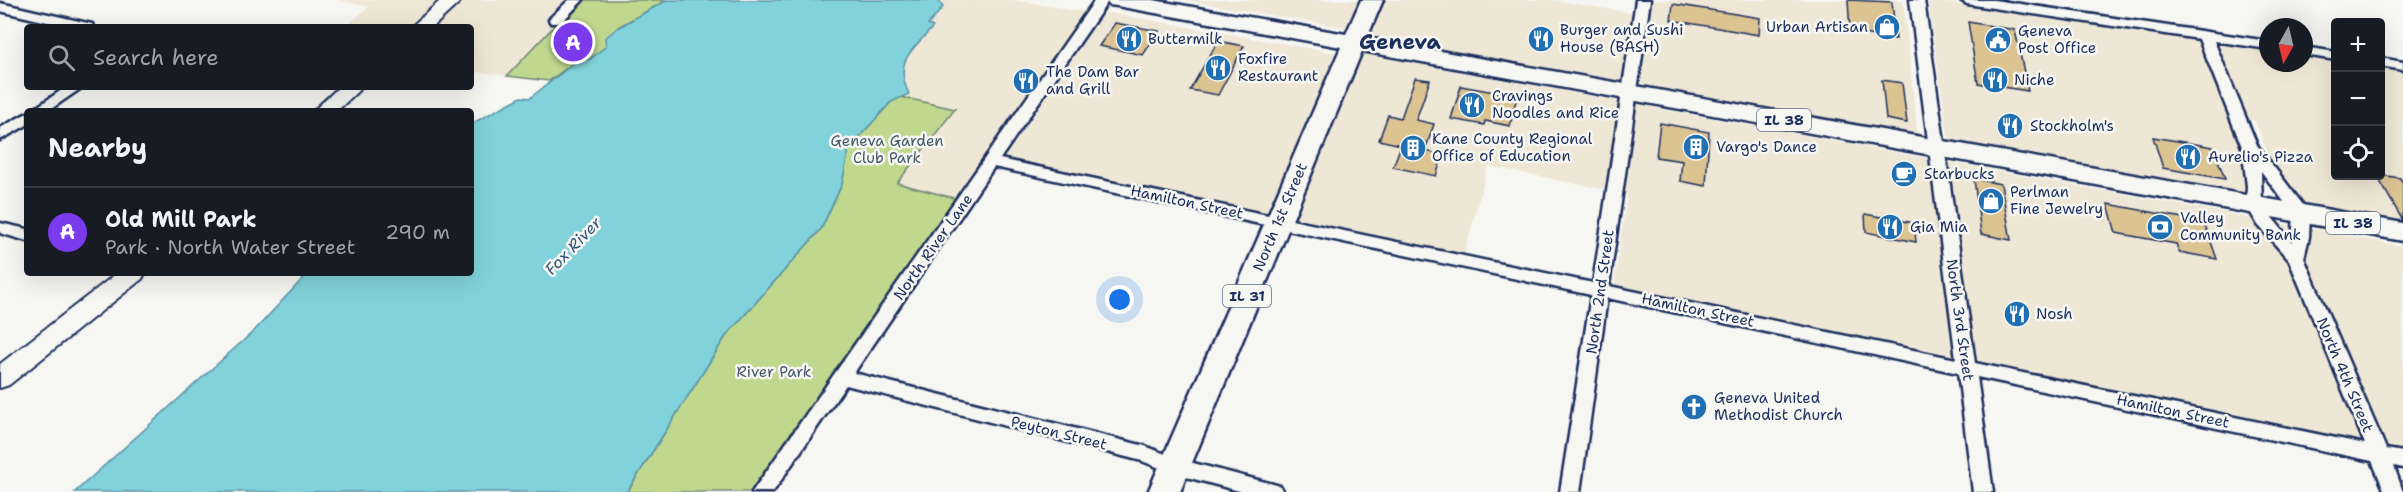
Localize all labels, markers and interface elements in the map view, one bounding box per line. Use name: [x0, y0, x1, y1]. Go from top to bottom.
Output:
shop icon: Urban Artisan: [1872, 12, 1902, 42]
place label: Urban Artisan: [1766, 17, 1868, 37]
north arrow: [2259, 18, 2313, 72]
map controls: [2331, 18, 2385, 180]
button: +: [2331, 18, 2385, 72]
pin: A: [554, 20, 592, 64]
place label: Burger and Sushi House (BASH): [1560, 20, 1683, 57]
place label: Geneva Post Office: [2018, 21, 2096, 58]
search box: [24, 24, 474, 90]
restaurant icon: Buttermilk: [1114, 24, 1144, 54]
restaurant icon: Burger and Sushi House (BASH): [1526, 24, 1556, 54]
public building icon: Geneva Post Office: [1983, 25, 2013, 55]
district label: Geneva: [1359, 28, 1442, 56]
place label: Buttermilk: [1148, 29, 1223, 49]
icon: search: [45, 41, 78, 74]
text: Search here: [93, 43, 219, 72]
place label: Foxfire Restaurant: [1238, 49, 1318, 86]
restaurant icon: Foxfire Restaurant: [1203, 53, 1233, 83]
place label: The Dam Bar and Grill: [1046, 62, 1139, 99]
restaurant icon: Niche: [1980, 65, 2010, 95]
restaurant icon: The Dam Bar and Grill: [1011, 66, 1041, 96]
place label: Niche: [2014, 70, 2054, 90]
button: −: [2331, 72, 2385, 126]
place label: Cravings Noodles and Rice: [1492, 86, 1619, 123]
restaurant icon: Cravings Noodles and Rice: [1457, 90, 1487, 120]
road number: IL 38: [1757, 109, 1811, 131]
restaurant icon: Stockholm's: [1995, 111, 2025, 141]
place label: Stockholm's: [2030, 116, 2114, 136]
button: locate: [2331, 126, 2385, 180]
place label: Kane County Regional Office of Education: [1432, 129, 1593, 166]
text: Nearby: [48, 130, 147, 165]
park label: Geneva Garden Club Park: [830, 131, 944, 168]
building icon: Vargo's Dance: [1681, 132, 1711, 162]
building icon: Kane County Regional Office of Education: [1398, 133, 1428, 163]
place label: Vargo's Dance: [1716, 137, 1817, 157]
restaurant icon: Aurelio's Pizza: [2173, 142, 2203, 172]
place label: Aurelio's Pizza: [2208, 147, 2314, 167]
cafe icon: Starbucks: [1889, 159, 1919, 189]
street label: North 1st Street: [1248, 160, 1312, 274]
place label: Starbucks: [1924, 164, 1995, 184]
street label: Hamilton Street: [1129, 180, 1245, 224]
place label: Perlman Fine Jewelry: [2010, 182, 2103, 219]
shop icon: Perlman Fine Jewelry: [1976, 186, 2006, 216]
street label: North River Lane: [889, 190, 977, 304]
text: Old Mill Park: [105, 205, 257, 234]
place label: Valley Community Bank: [2180, 208, 2301, 245]
water label: Fox River: [540, 212, 606, 280]
restaurant icon: Gia Mia: [1875, 212, 1905, 242]
bank icon: Valley Community Bank: [2145, 212, 2175, 242]
road number: IL 38: [2326, 212, 2380, 234]
place label: Gia Mia: [1910, 217, 1968, 237]
text: A: [60, 219, 75, 245]
text: 290 m: [385, 219, 450, 245]
street label: North 2nd Street: [1581, 228, 1619, 356]
text: Park · North Water Street: [105, 234, 355, 260]
street label: North 3rd Street: [1942, 258, 1978, 382]
your location: [1105, 285, 1134, 314]
road number: IL 31: [1223, 285, 1271, 307]
street label: Hamilton Street: [1640, 288, 1756, 332]
restaurant icon: Nosh: [2002, 299, 2032, 329]
place label: Nosh: [2036, 304, 2073, 324]
street label: North 4th Street: [2312, 315, 2378, 435]
park label: River Park: [737, 362, 811, 382]
place label: Geneva United Methodist Church: [1714, 388, 1843, 425]
street label: Hamilton Street: [2115, 389, 2231, 433]
church icon: Geneva United Methodist Church: [1679, 392, 1709, 422]
street label: Peyton Street: [1009, 411, 1109, 455]

